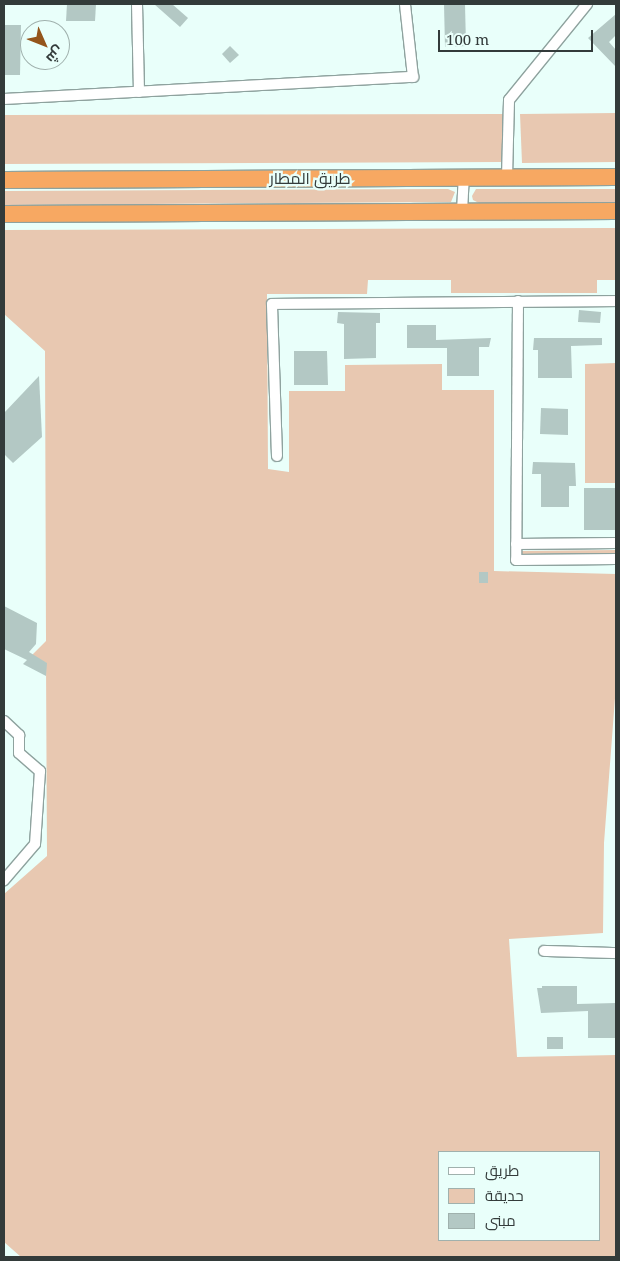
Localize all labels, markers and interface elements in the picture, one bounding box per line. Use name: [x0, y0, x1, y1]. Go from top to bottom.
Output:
north arrow: [20, 20, 70, 70]
scale bar: [440, 20, 595, 52]
text: 100 m: [446, 29, 489, 49]
text: ش: [42, 42, 69, 68]
street label: طريق المطار: [269, 168, 351, 188]
legend: [438, 1151, 600, 1241]
text: طريق: [485, 1160, 519, 1180]
text: حديقة: [485, 1185, 524, 1205]
text: مبنى: [485, 1210, 516, 1230]

